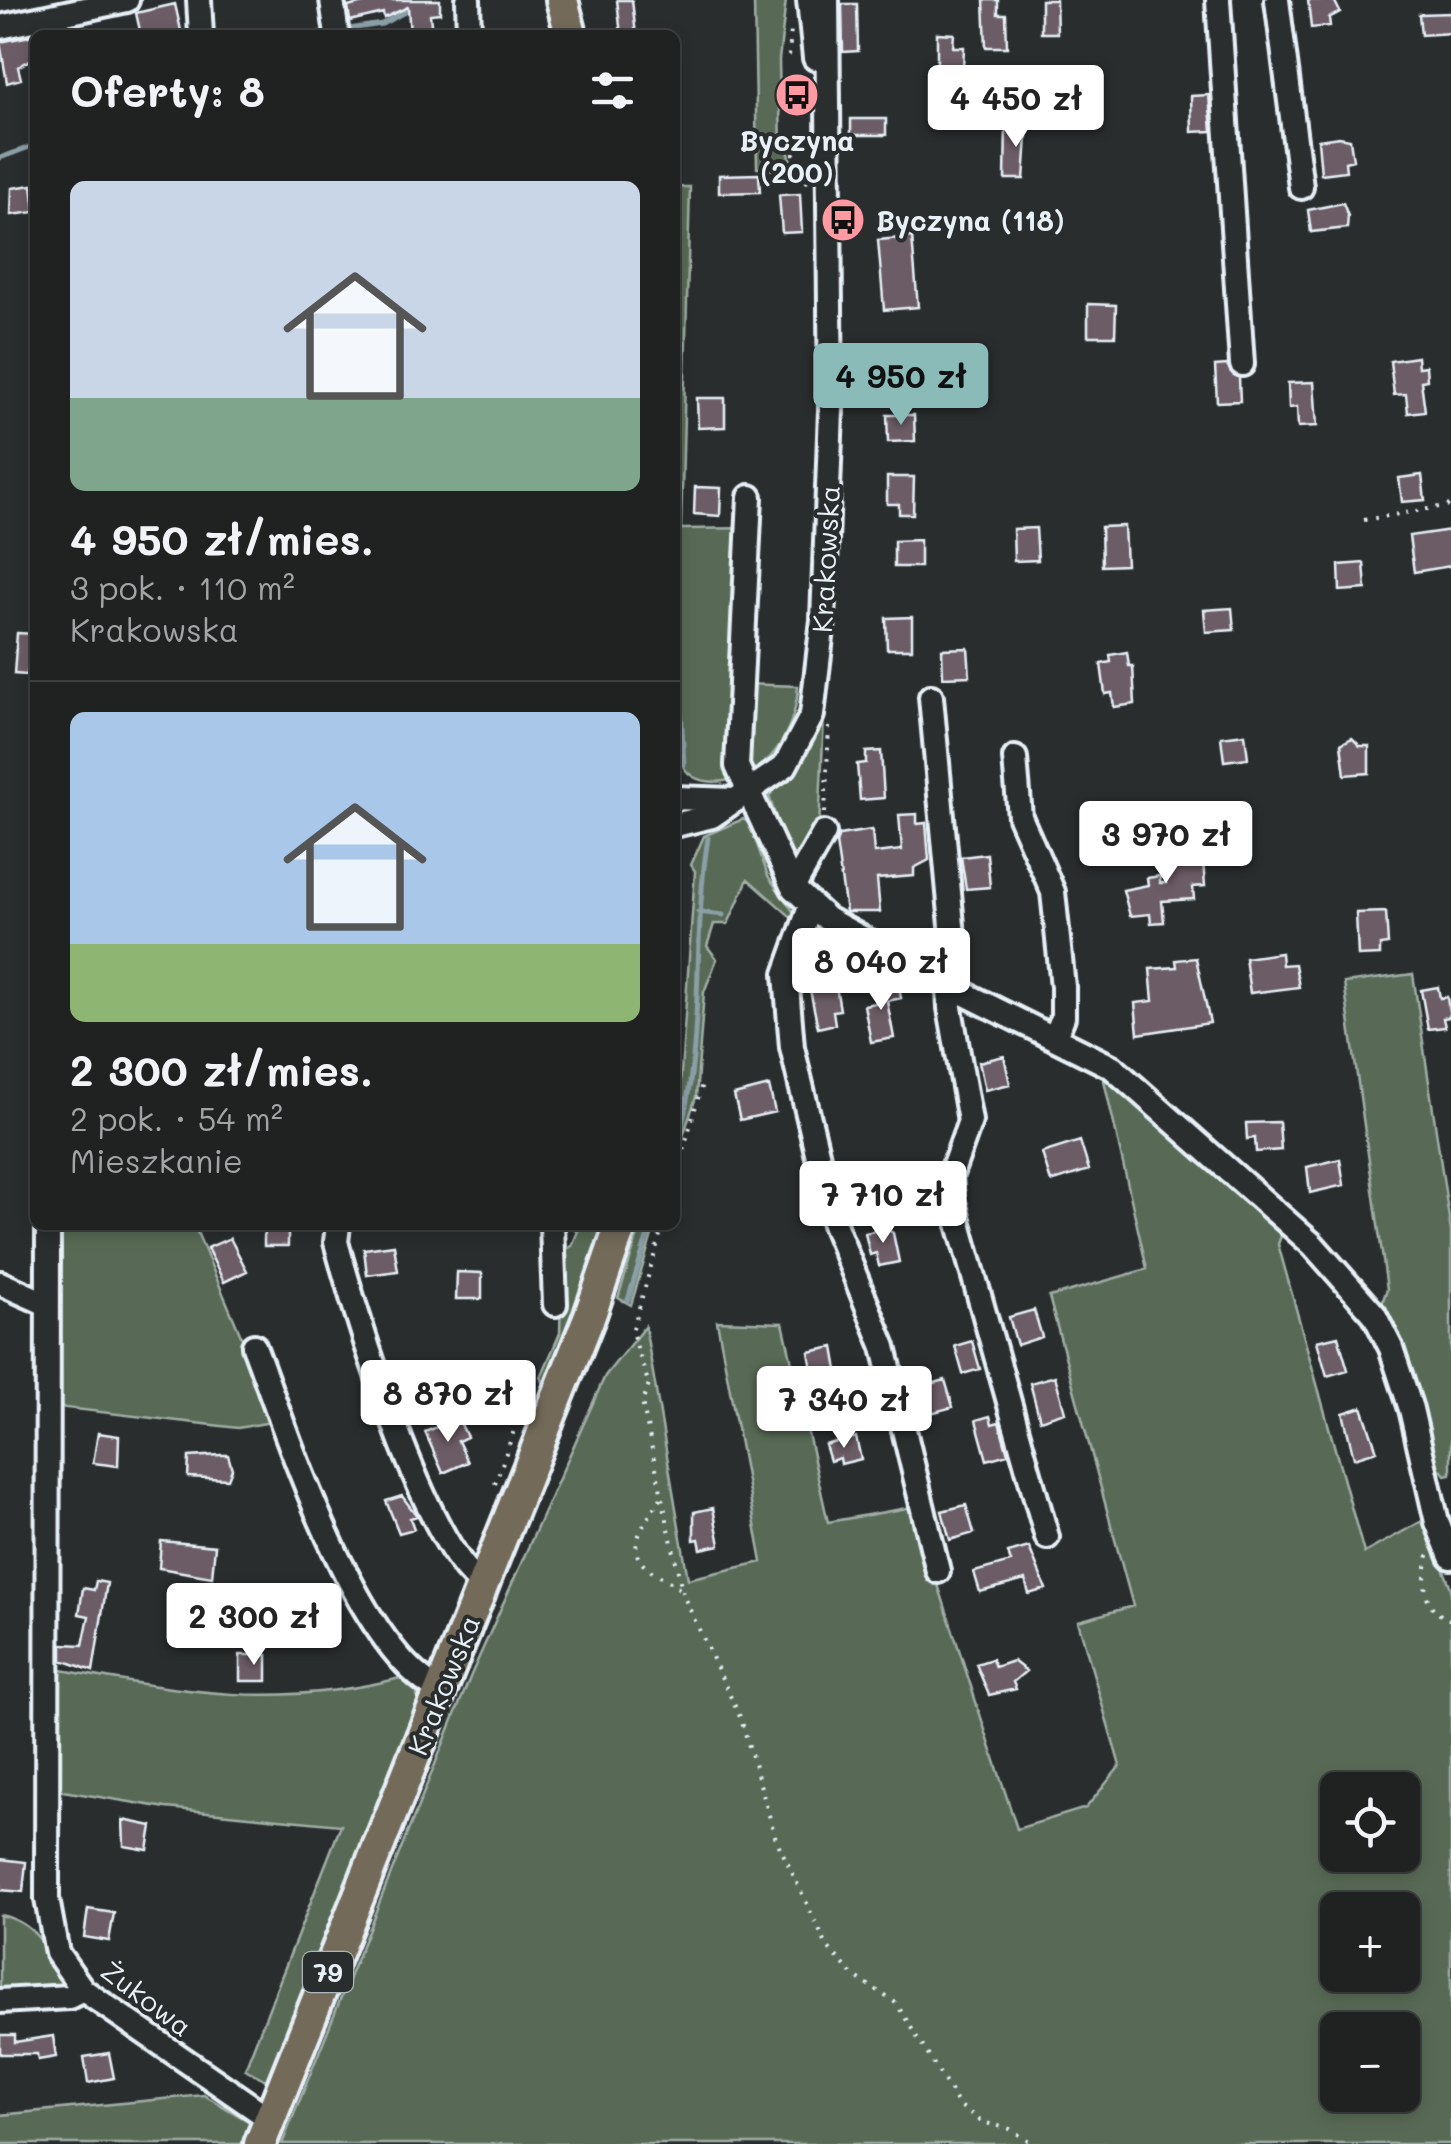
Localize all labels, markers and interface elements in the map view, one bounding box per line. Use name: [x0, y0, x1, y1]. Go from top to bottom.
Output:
text: Oferty: 8: [70, 63, 265, 118]
icon: filters: [585, 63, 640, 118]
pin: 4 450 zł: [913, 65, 1119, 150]
bus stop icon: Byczyna (200): [774, 72, 820, 118]
text: 4 450 zł: [950, 76, 1082, 118]
place label: Byczyna (200): [739, 122, 855, 190]
bus stop icon: Byczyna (118): [820, 197, 866, 243]
place label: Byczyna (118): [876, 202, 1064, 239]
icon: home: [265, 246, 445, 426]
pin: 4 950 zł: [798, 343, 1004, 428]
text: 4 950 zł: [835, 354, 967, 396]
street label: Krakowska: [803, 484, 847, 634]
text: 4 950 zł/mies.: [70, 511, 374, 566]
text: 3 pok. · 110 m²: [70, 566, 295, 608]
text: Krakowska: [70, 608, 239, 650]
icon: home: [265, 777, 445, 957]
pin: 3 970 zł: [1063, 801, 1269, 886]
text: 3 970 zł: [1101, 812, 1231, 854]
pin: 8 040 zł: [778, 928, 984, 1013]
text: 8 040 zł: [814, 939, 948, 981]
text: 2 300 zł/mies.: [70, 1042, 373, 1097]
text: 2 pok. · 54 m²: [70, 1097, 283, 1139]
text: Mieszkanie: [70, 1139, 243, 1181]
pin: 7 710 zł: [780, 1161, 986, 1246]
text: 7 710 zł: [821, 1172, 945, 1214]
pin: 8 870 zł: [345, 1360, 551, 1445]
pin: 7 340 zł: [741, 1366, 947, 1451]
text: 8 870 zł: [383, 1371, 513, 1413]
text: 7 340 zł: [779, 1377, 909, 1419]
pin: 2 300 zł: [151, 1583, 357, 1668]
text: 2 300 zł: [189, 1594, 319, 1636]
street label: Krakowska: [399, 1610, 487, 1760]
map controls: [1320, 1772, 1420, 2112]
button: locate: [1320, 1772, 1420, 1872]
button: +: [1320, 1892, 1420, 1992]
street label: Żukowa: [94, 1952, 200, 2044]
road number: 79: [303, 1952, 353, 1992]
button: −: [1320, 2012, 1420, 2112]

